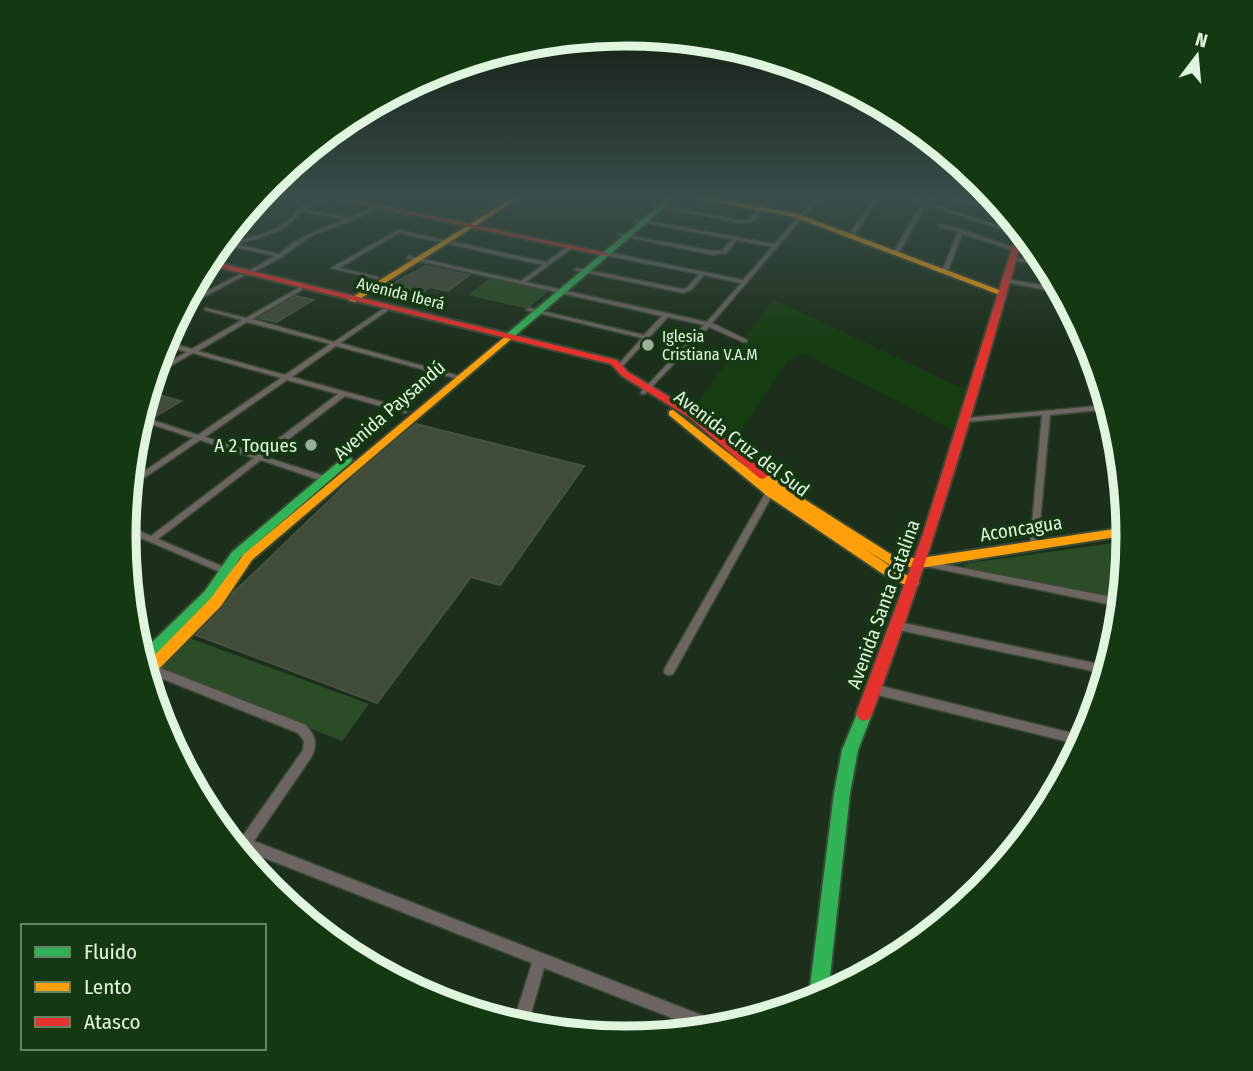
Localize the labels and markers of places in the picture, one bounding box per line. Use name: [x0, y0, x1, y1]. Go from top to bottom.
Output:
place label: Iglesia Cristiana V.A.M: [662, 327, 758, 364]
marker: Iglesia Cristiana V.A.M: [640, 337, 656, 353]
place label: A 2 Toques: [214, 434, 297, 457]
marker: A 2 Toques: [303, 437, 319, 453]

